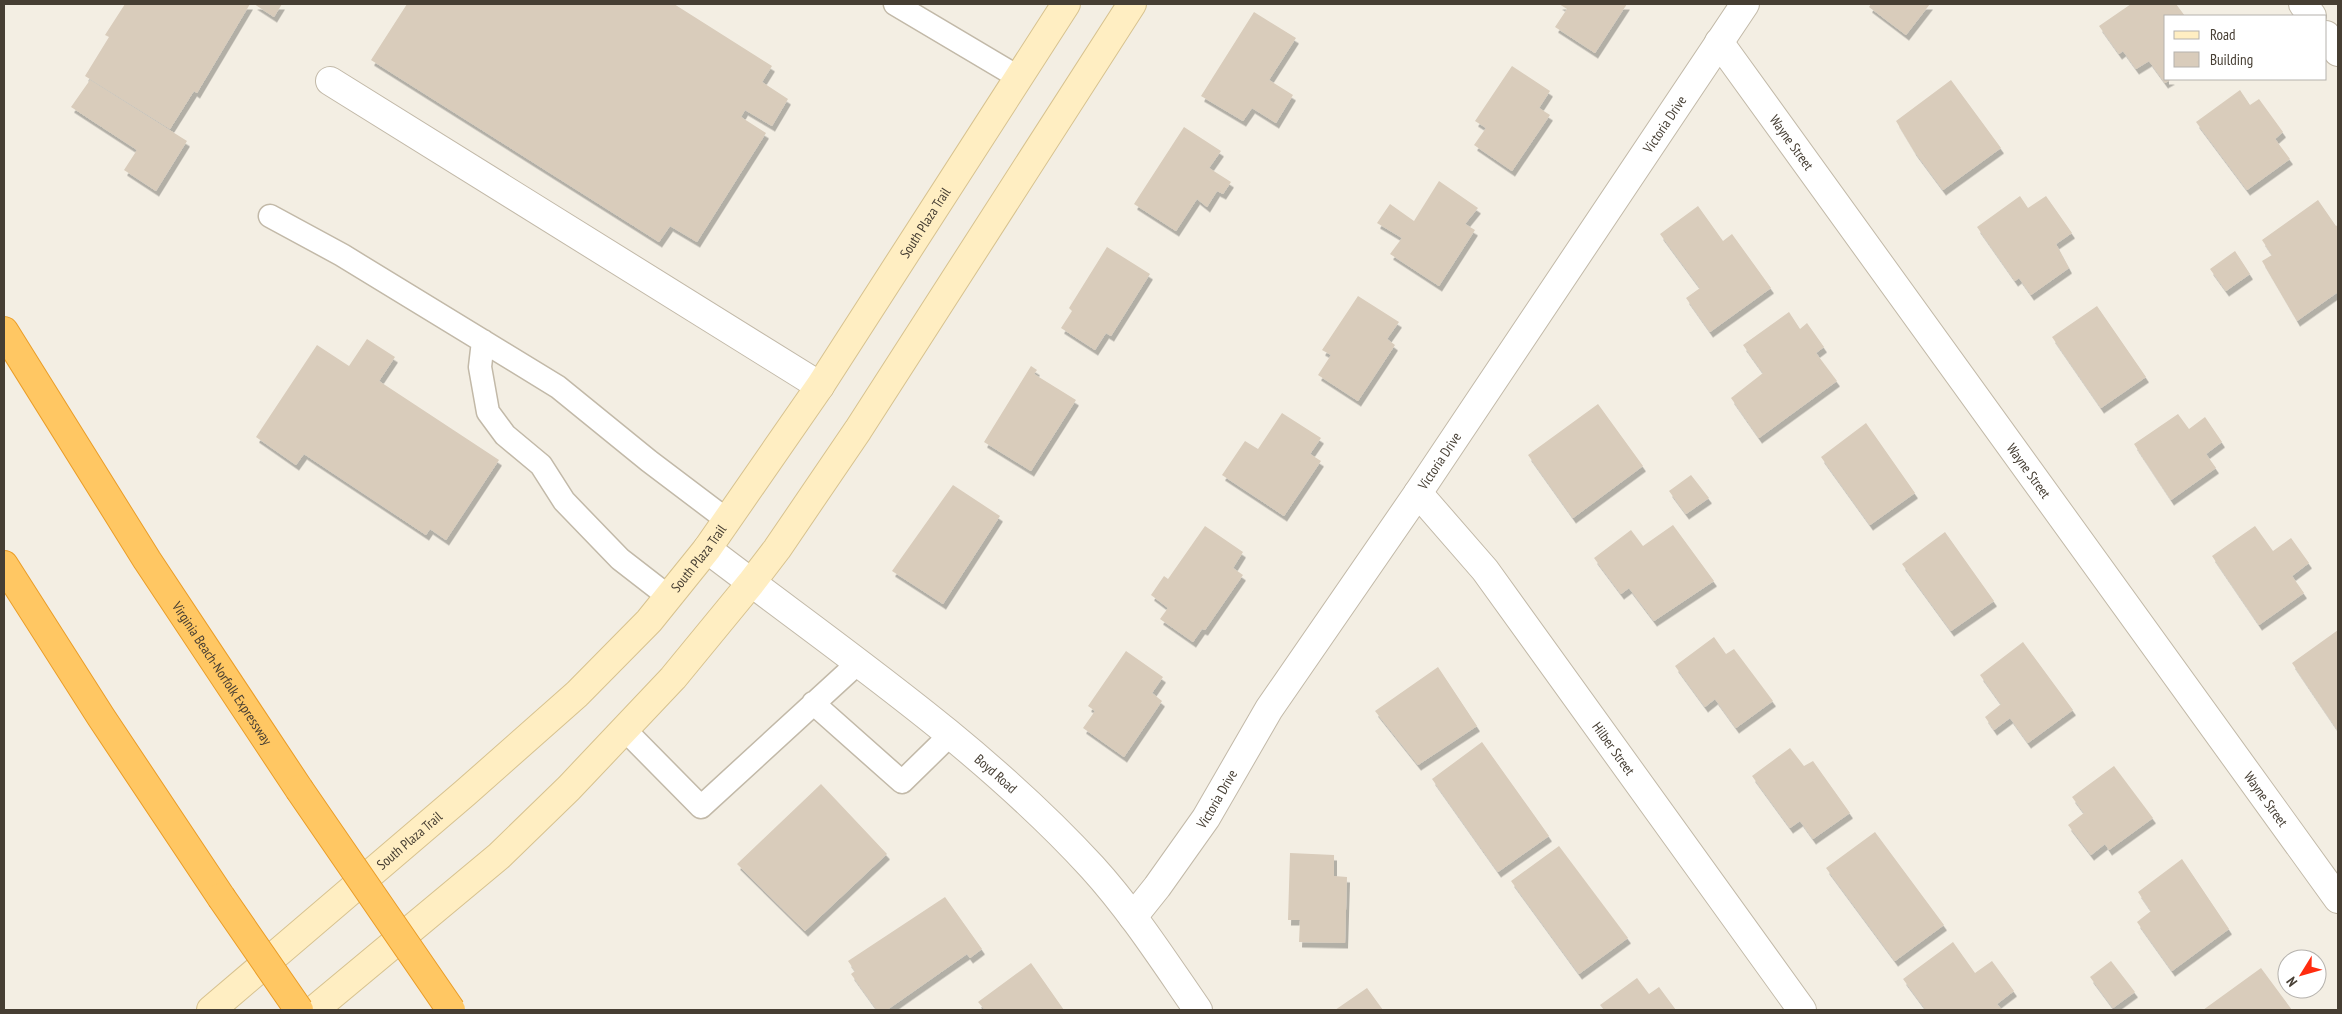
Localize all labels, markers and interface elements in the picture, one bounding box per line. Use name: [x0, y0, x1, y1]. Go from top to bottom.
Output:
legend: [2164, 15, 2327, 80]
text: Road: [2210, 25, 2236, 44]
text: Building: [2210, 50, 2253, 69]
street label: Victoria Drive: [1638, 92, 1690, 157]
street label: Wayne Street: [1766, 111, 1818, 174]
street label: South Plaza Trail: [896, 183, 955, 261]
street label: Victoria Drive: [1413, 429, 1465, 494]
street label: Wayne Street: [2003, 440, 2055, 502]
street label: South Plaza Trail: [667, 521, 731, 596]
street label: Virginia Beach-Norfolk Expressway: [168, 598, 277, 749]
street label: Hilber Street: [1588, 718, 1639, 779]
street label: Boyd Road: [971, 750, 1021, 797]
street label: Victoria Drive: [1192, 766, 1241, 833]
street label: Wayne Street: [2240, 768, 2292, 830]
street label: South Plaza Trail: [373, 807, 446, 873]
north arrow: [2277, 949, 2327, 999]
text: N: [2282, 973, 2301, 990]

